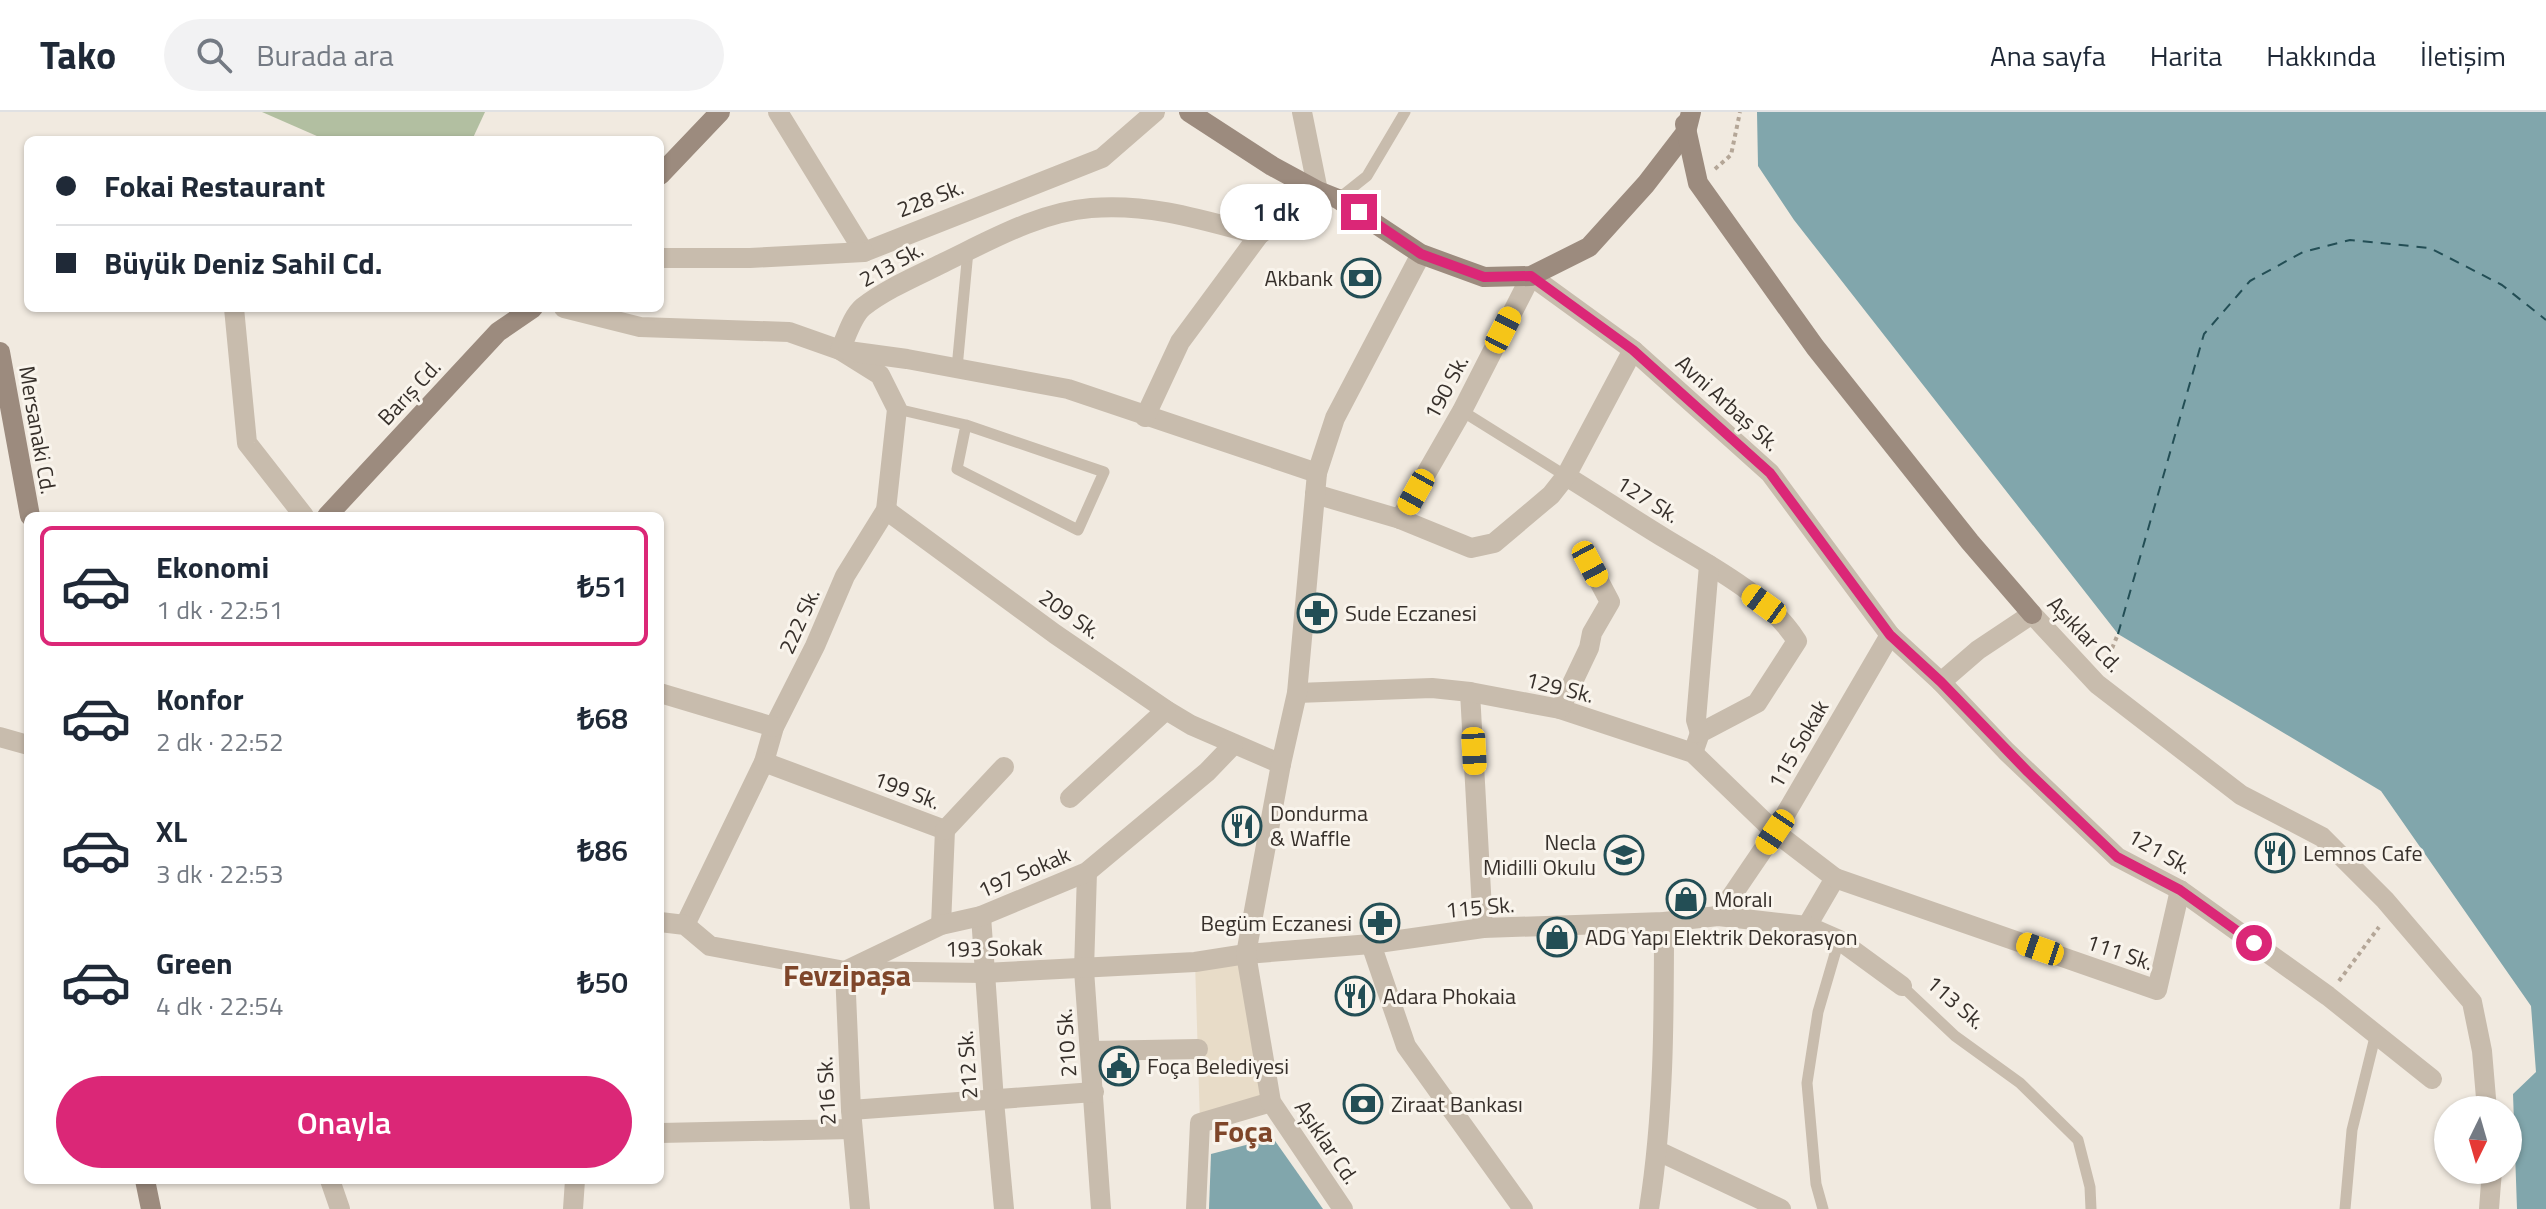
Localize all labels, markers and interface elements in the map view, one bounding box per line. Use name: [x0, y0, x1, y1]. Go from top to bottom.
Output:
search box: [164, 19, 724, 91]
text: Tako: [40, 26, 116, 84]
text: Burada ara: [256, 32, 394, 78]
icon: search: [192, 33, 236, 77]
text: Ana sayfa: [1990, 34, 2106, 77]
text: Harita: [2150, 34, 2222, 77]
text: Hakkında: [2266, 34, 2376, 77]
text: İletişim: [2420, 34, 2506, 77]
text: Fokai Restaurant: [104, 163, 325, 209]
street label: 228 Sk.: [892, 170, 968, 226]
callout: 1 dk: [1219, 184, 1331, 240]
text: 1 dk: [1252, 192, 1300, 231]
route end: [1341, 194, 1377, 230]
street label: 213 Sk.: [853, 232, 929, 296]
text: Büyük Deniz Sahil Cd.: [104, 240, 382, 286]
bank icon: Akbank: [1340, 257, 1382, 299]
place label: Akbank: [1264, 261, 1333, 295]
car: [1481, 303, 1525, 357]
street label: Avni Arbaş Sk.: [1668, 347, 1788, 459]
street label: 190 Sk.: [1415, 349, 1477, 425]
street label: Barış Cd.: [369, 351, 449, 433]
street label: Mersanaki Cd.: [10, 363, 66, 497]
car: [1394, 465, 1438, 519]
street label: 127 Sk.: [1610, 466, 1686, 532]
car: [1568, 537, 1612, 591]
text: Ekonomi: [156, 544, 269, 590]
icon: car: [60, 550, 132, 622]
text: ₺51: [577, 563, 628, 609]
street label: 209 Sk.: [1032, 580, 1108, 648]
car: [1738, 580, 1790, 628]
street label: 222 Sk.: [769, 583, 829, 659]
street label: Aşıklar Cd.: [2040, 588, 2130, 680]
text: 1 dk · 22:51: [156, 590, 283, 629]
pharmacy icon: Sude Eczanesi: [1296, 592, 1338, 634]
place label: Sude Eczanesi: [1345, 596, 1477, 630]
street label: 129 Sk.: [1522, 662, 1598, 712]
text: Konfor: [156, 676, 244, 722]
icon: car: [60, 682, 132, 754]
street label: 115 Sokak: [1759, 693, 1837, 795]
text: ₺68: [577, 695, 628, 741]
text: 2 dk · 22:52: [156, 722, 283, 761]
car: [1461, 726, 1487, 776]
street label: 199 Sk.: [869, 762, 945, 818]
place label: Dondurma & Waffle: [1270, 796, 1368, 855]
restaurant icon: Dondurma & Waffle: [1221, 805, 1263, 847]
car: [1752, 805, 1798, 859]
text: XL: [156, 808, 187, 854]
icon: car: [60, 814, 132, 886]
street label: 121 Sk.: [2122, 819, 2198, 883]
place label: Necla Midilli Okulu: [1483, 825, 1596, 884]
text: ₺86: [577, 827, 628, 873]
restaurant icon: Lemnos Cafe: [2254, 832, 2296, 874]
school or university icon: Necla Midilli Okulu: [1603, 834, 1645, 876]
place label: Lemnos Cafe: [2303, 836, 2423, 870]
street label: 197 Sokak: [973, 837, 1076, 907]
text: 3 dk · 22:53: [156, 854, 283, 893]
shop icon: Moralı: [1665, 878, 1707, 920]
place label: Moralı: [1714, 882, 1773, 916]
street label: 115 Sk.: [1444, 887, 1516, 927]
pharmacy icon: Begüm Eczanesi: [1359, 902, 1401, 944]
place label: Begüm Eczanesi: [1201, 906, 1352, 940]
shop icon: ADG Yapı Elektrik Dekorasyon: [1536, 916, 1578, 958]
place label: ADG Yapı Elektrik Dekorasyon: [1585, 920, 1858, 954]
street label: 111 Sk.: [2082, 925, 2158, 979]
route start: [2236, 925, 2272, 961]
street label: 193 Sokak: [945, 930, 1043, 966]
car: [2013, 930, 2067, 968]
text: Green: [156, 940, 233, 986]
icon: car: [60, 946, 132, 1018]
district label: Fevzipaşa: [783, 952, 911, 998]
text: ₺50: [577, 959, 628, 1005]
street label: 113 Sk.: [1919, 967, 1993, 1037]
restaurant icon: Adara Phokaia: [1334, 975, 1376, 1017]
place label: Adara Phokaia: [1383, 979, 1516, 1013]
text: 4 dk · 22:54: [156, 986, 283, 1025]
street label: 210 Sk.: [1047, 1007, 1085, 1079]
street label: 212 Sk.: [948, 1029, 986, 1101]
public building icon: Foça Belediyesi: [1098, 1045, 1140, 1087]
place label: Foça Belediyesi: [1147, 1049, 1289, 1083]
street label: 216 Sk.: [807, 1056, 845, 1126]
button: Onayla: [56, 1076, 632, 1168]
bank icon: Ziraat Bankası: [1342, 1083, 1384, 1125]
place label: Ziraat Bankası: [1391, 1087, 1523, 1121]
street label: Aşıklar Cd.: [1286, 1093, 1368, 1191]
north arrow: [2434, 1096, 2522, 1184]
map controls: [2434, 1096, 2522, 1184]
district label: Foça: [1213, 1108, 1273, 1154]

